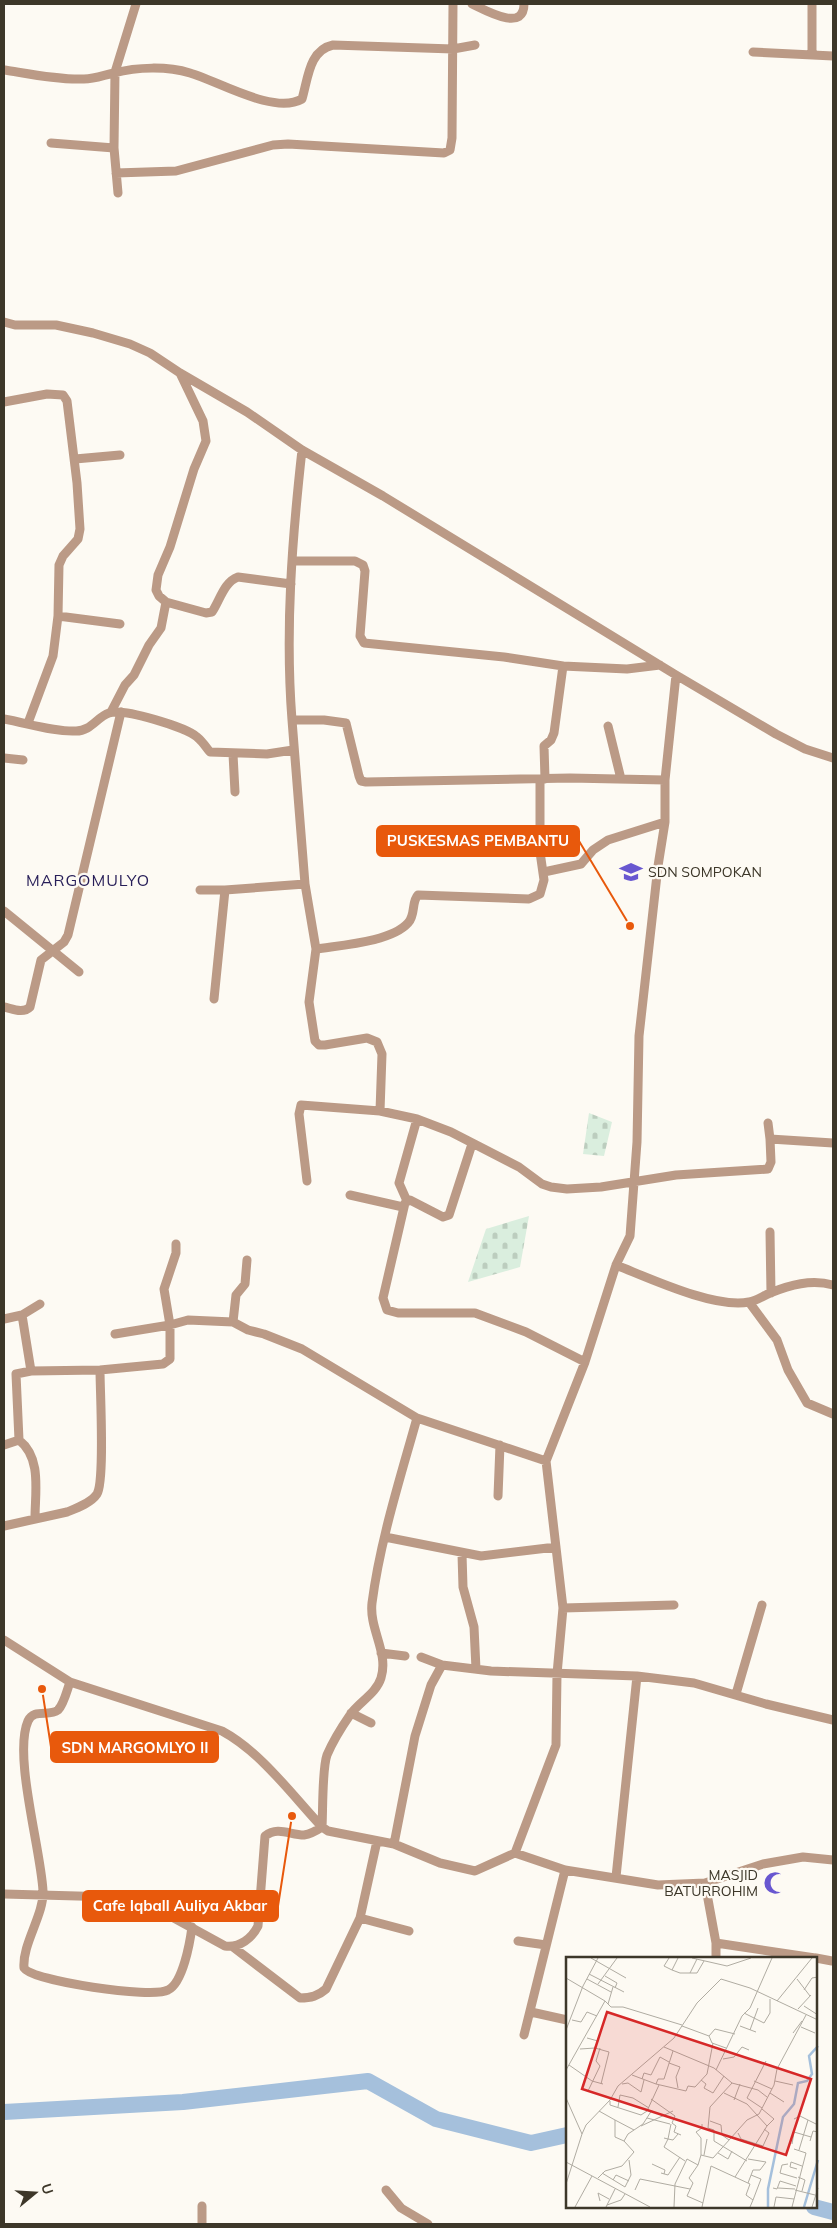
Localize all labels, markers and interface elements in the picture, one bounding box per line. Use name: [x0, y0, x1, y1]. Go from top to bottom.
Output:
callout: PUSKESMAS PEMBANTU: [377, 826, 579, 856]
text: PUSKESMAS PEMBANTU: [387, 831, 569, 850]
school or university icon: SDN SOMPOKAN: [618, 859, 644, 885]
place label: SDN SOMPOKAN: [648, 863, 762, 881]
district label: MARGOMULYO: [26, 870, 150, 890]
callout: SDN MARGOMLYO II: [51, 1732, 218, 1762]
text: SDN MARGOMLYO II: [61, 1738, 209, 1757]
place label: MASJID BATURROHIM: [664, 1866, 758, 1900]
mosque icon: MASJID BATURROHIM: [762, 1870, 788, 1896]
callout: Cafe Iqball Auliya Akbar: [83, 1891, 278, 1921]
text: Cafe Iqball Auliya Akbar: [93, 1896, 267, 1915]
inset map: [566, 1957, 817, 2208]
north arrow: [10, 2168, 60, 2218]
text: U: [37, 2181, 58, 2197]

